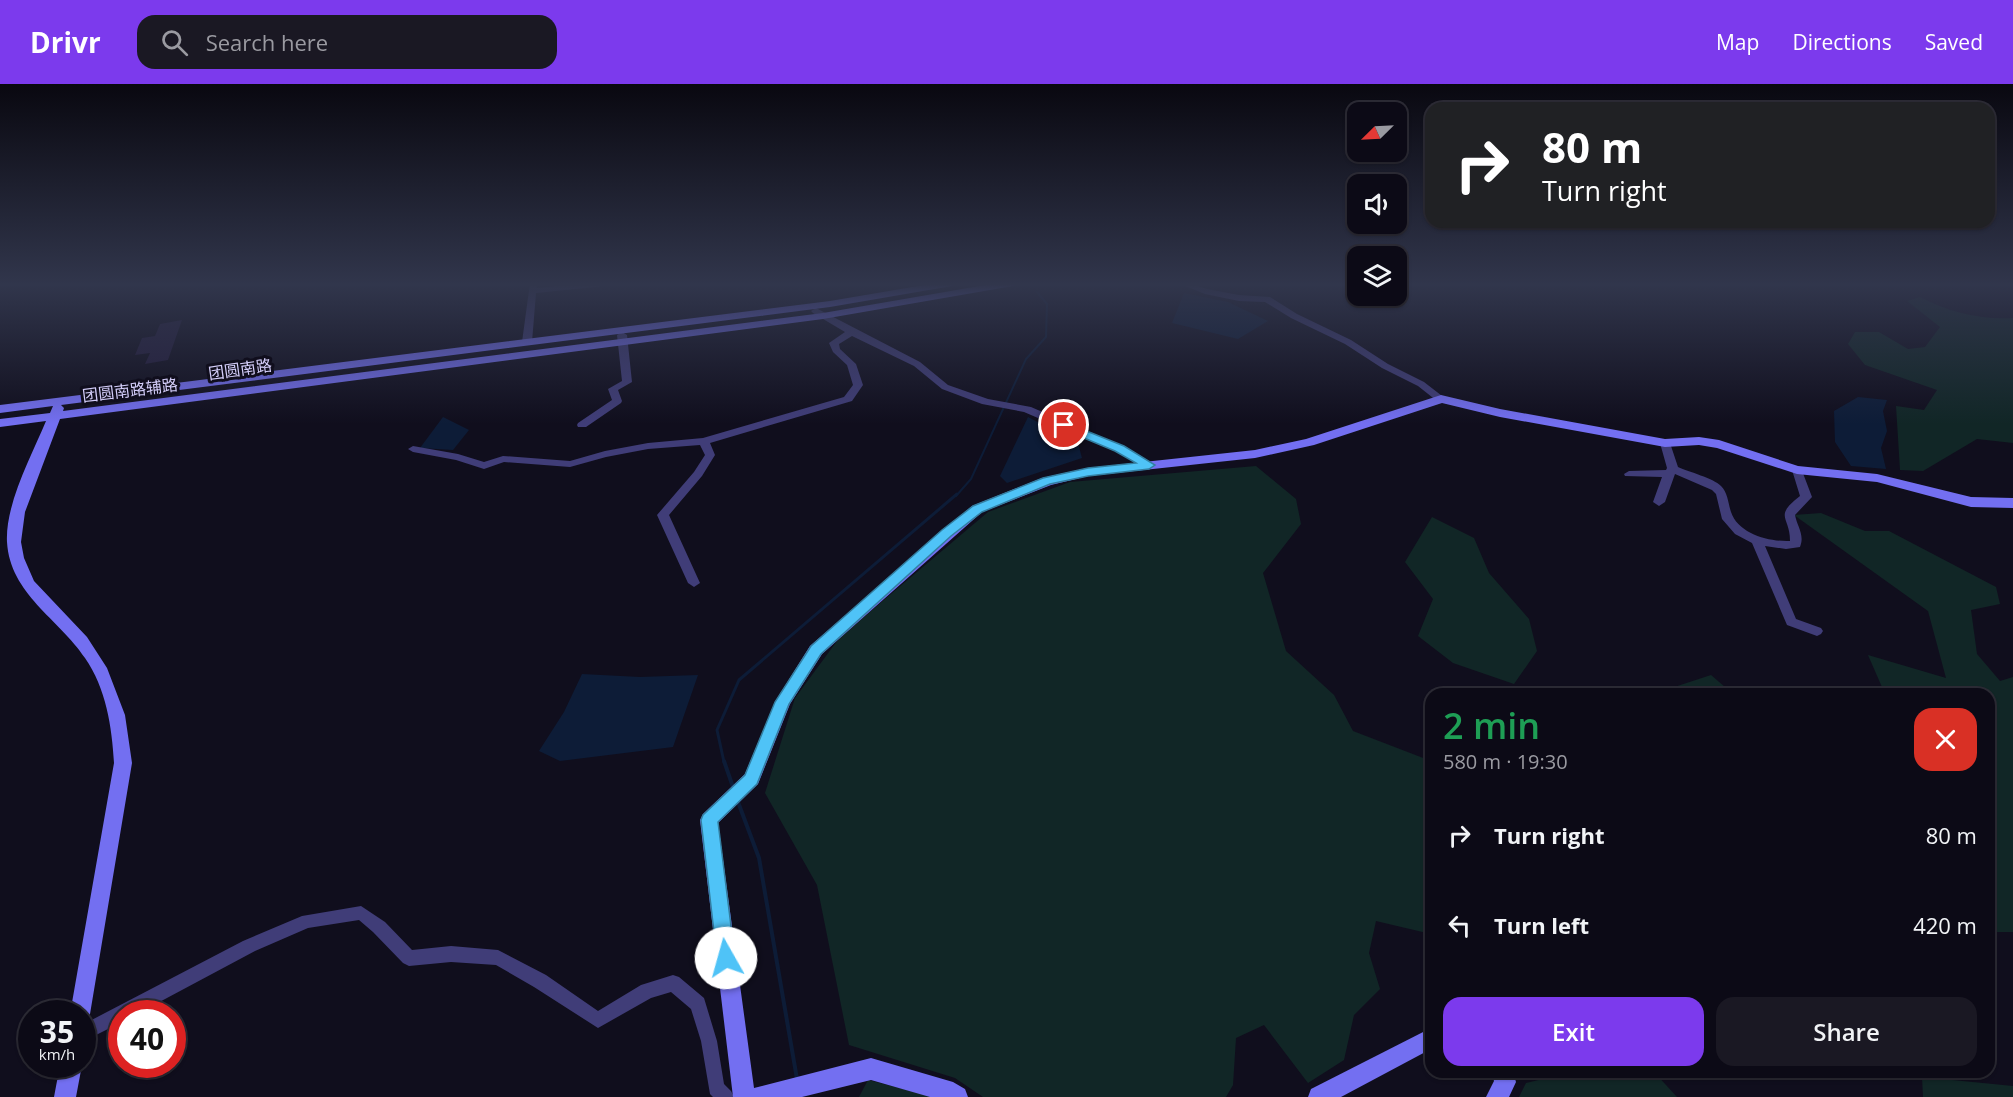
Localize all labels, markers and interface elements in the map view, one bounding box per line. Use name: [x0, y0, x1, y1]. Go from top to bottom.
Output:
search box: [137, 15, 557, 69]
text: Drivr: [30, 23, 101, 61]
icon: search: [158, 26, 191, 59]
text: Search here: [206, 27, 328, 57]
text: Map: [1716, 28, 1759, 56]
text: Directions: [1792, 28, 1892, 56]
text: Saved: [1925, 28, 1983, 56]
north arrow: [1347, 102, 1407, 162]
map controls: [1347, 102, 1407, 306]
text: 80 m: [1542, 118, 1642, 175]
icon: right: [1443, 126, 1521, 204]
text: Turn right: [1542, 172, 1667, 209]
button: sound: [1347, 174, 1407, 234]
button: layers: [1347, 246, 1407, 306]
street label: 团圆南路: [207, 354, 273, 384]
street label: 团圆南路辅路: [81, 373, 179, 407]
pin: [1038, 399, 1089, 450]
icon: arrive: [1047, 408, 1080, 441]
text: 2 min: [1443, 701, 1540, 750]
button: close: [1914, 708, 1977, 771]
text: 580 m · 19:30: [1443, 748, 1568, 775]
icon: right: [1443, 819, 1476, 852]
text: Turn right: [1494, 820, 1605, 850]
text: 80 m: [1926, 820, 1977, 850]
icon: left: [1443, 909, 1476, 942]
text: Turn left: [1494, 910, 1589, 940]
text: 420 m: [1913, 910, 1977, 940]
position arrow: [694, 926, 758, 990]
button: Exit: [1443, 997, 1704, 1066]
button: Share: [1716, 997, 1977, 1066]
speed limit sign: 40: [108, 1000, 186, 1078]
text: 35: [40, 1011, 74, 1052]
text: km/h: [39, 1044, 75, 1064]

